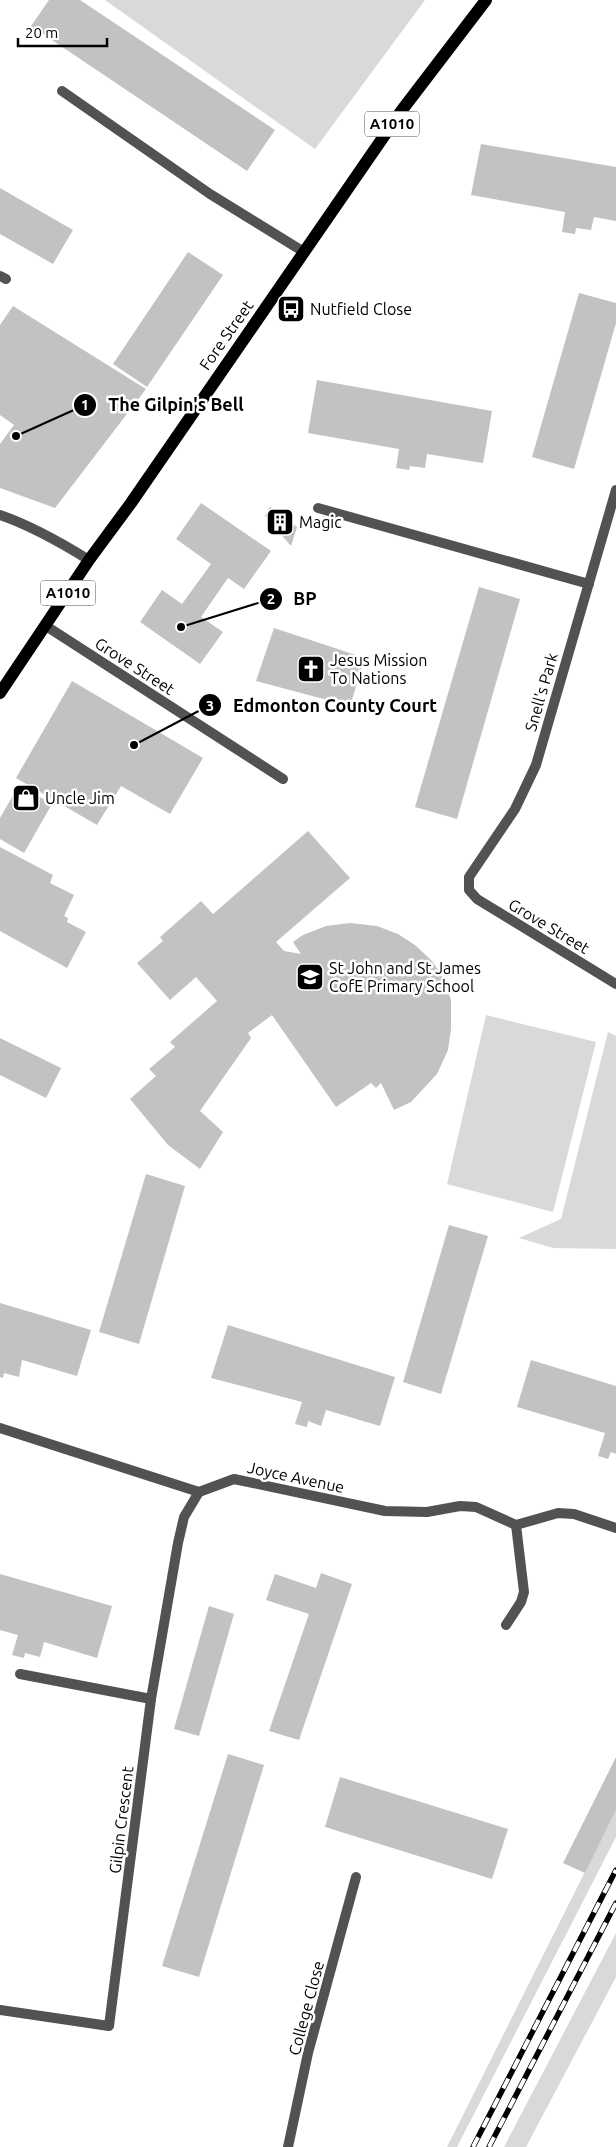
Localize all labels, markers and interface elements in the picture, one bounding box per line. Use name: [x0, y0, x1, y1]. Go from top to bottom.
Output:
scale bar: [18, 15, 106, 47]
text: 20 m: [25, 24, 58, 41]
road number: A1010: [364, 112, 420, 136]
bus stop icon: Nutfield Close: [276, 294, 306, 324]
street label: Fore Street: [195, 296, 257, 373]
place label: Nutfield Close: [310, 300, 412, 318]
callout: The Gilpin's Bell: [73, 388, 253, 421]
text: The Gilpin's Bell: [108, 394, 244, 414]
text: 1: [81, 396, 89, 413]
building icon: Magic: [265, 507, 295, 537]
place label: Magic: [299, 513, 342, 531]
road number: A1010: [40, 580, 96, 606]
callout: BP: [258, 582, 327, 615]
text: BP: [293, 588, 317, 608]
text: 2: [267, 590, 275, 607]
street label: Grove Street: [92, 634, 179, 699]
place label: Jesus Mission To Nations: [330, 651, 427, 687]
street label: Snell's Park: [521, 651, 561, 733]
church icon: Jesus Mission To Nations: [296, 654, 326, 684]
callout: Edmonton County Court: [198, 689, 447, 722]
text: Edmonton County Court: [233, 695, 437, 715]
text: 3: [206, 697, 214, 714]
shop icon: Uncle Jim: [11, 783, 41, 813]
place label: Uncle Jim: [45, 789, 115, 807]
street label: Grove Street: [505, 895, 593, 957]
place label: St John and St James CofE Primary School: [329, 959, 481, 995]
school or university icon: St John and St James CofE Primary School: [295, 962, 325, 992]
street label: Joyce Avenue: [246, 1458, 346, 1496]
street label: Gilpin Crescent: [105, 1765, 137, 1875]
street label: College Close: [285, 1959, 327, 2057]

